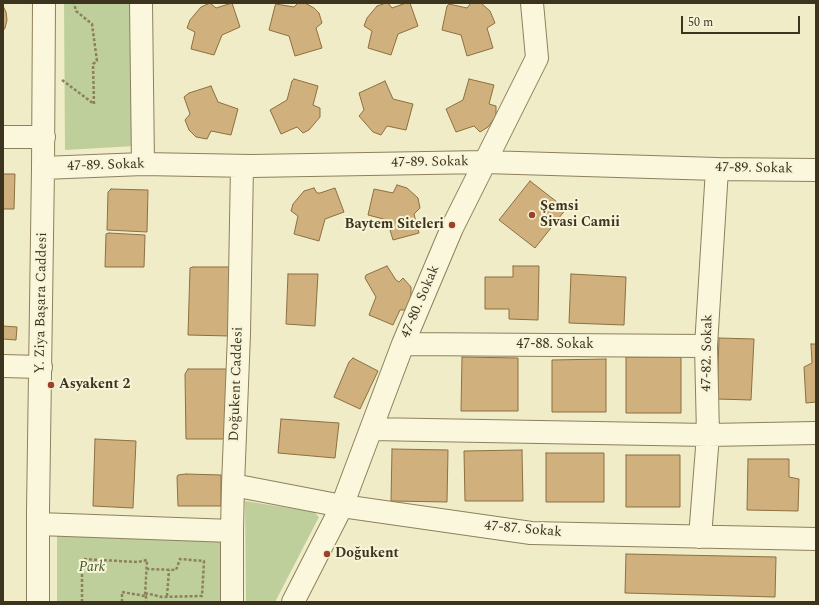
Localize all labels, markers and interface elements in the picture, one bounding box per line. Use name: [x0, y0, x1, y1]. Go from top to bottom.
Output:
scale bar: [683, 8, 802, 34]
text: 50 m: [688, 13, 713, 32]
street label: 47-89. Sokak: [391, 154, 469, 172]
street label: 47-89. Sokak: [67, 156, 145, 176]
street label: 47-89. Sokak: [715, 160, 793, 178]
place label: Şemsi Sivasi Camii: [540, 199, 620, 232]
marker: Şemsi Sivasi Camii: [527, 210, 537, 220]
place label: Baytem Siteleri: [345, 217, 444, 233]
marker: Baytem Siteleri: [447, 220, 457, 230]
street label: Y. Ziya Başara Caddesi: [32, 232, 52, 374]
street label: 47-80. Sokak: [398, 263, 444, 341]
street label: 47-82. Sokak: [699, 314, 717, 392]
street label: Doğukent Caddesi: [227, 326, 247, 442]
street label: 47-88. Sokak: [516, 337, 594, 353]
place label: Asyakent 2: [59, 377, 130, 393]
marker: Asyakent 2: [46, 380, 56, 390]
street label: 47-87. Sokak: [484, 518, 562, 542]
place label: Doğukent: [335, 546, 399, 562]
marker: Doğukent: [322, 549, 332, 559]
park label: Park: [79, 560, 105, 576]

